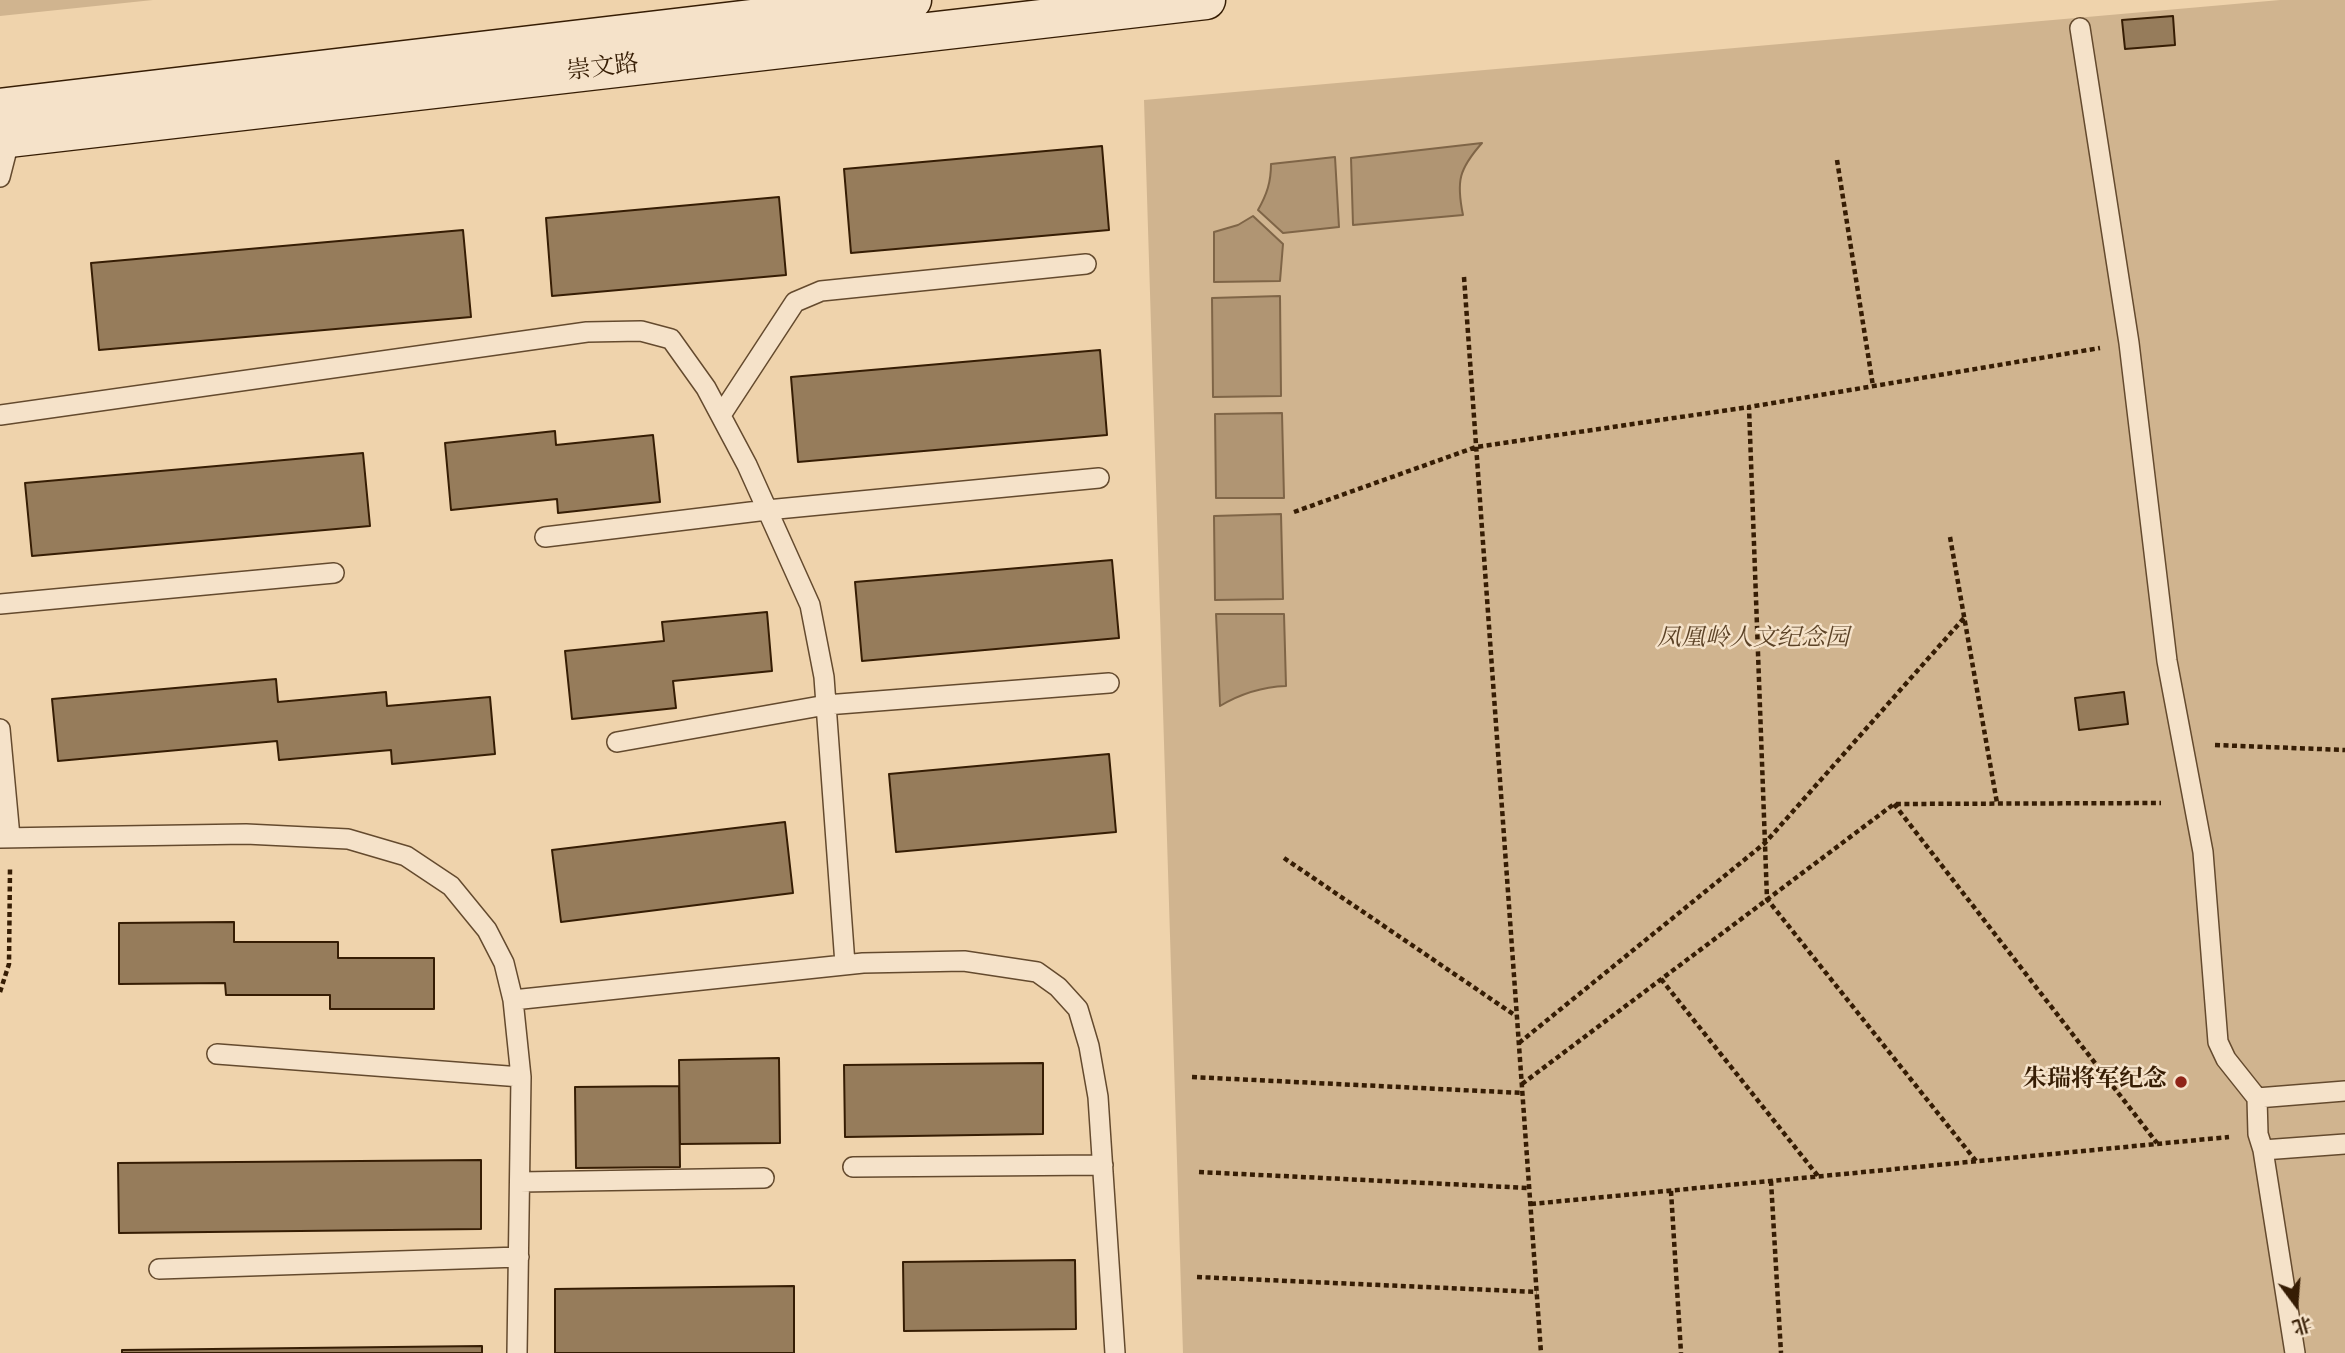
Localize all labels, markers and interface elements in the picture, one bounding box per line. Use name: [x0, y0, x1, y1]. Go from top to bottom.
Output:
street label: 崇文路: [566, 51, 640, 89]
park label: 凤凰岭人文纪念园: [1657, 627, 1849, 655]
place label: 朱瑞将军纪念: [2023, 1068, 2167, 1096]
marker: 朱瑞将军纪念: [2173, 1074, 2189, 1090]
north arrow: [2261, 1269, 2331, 1339]
text: 北: [2289, 1309, 2315, 1339]

